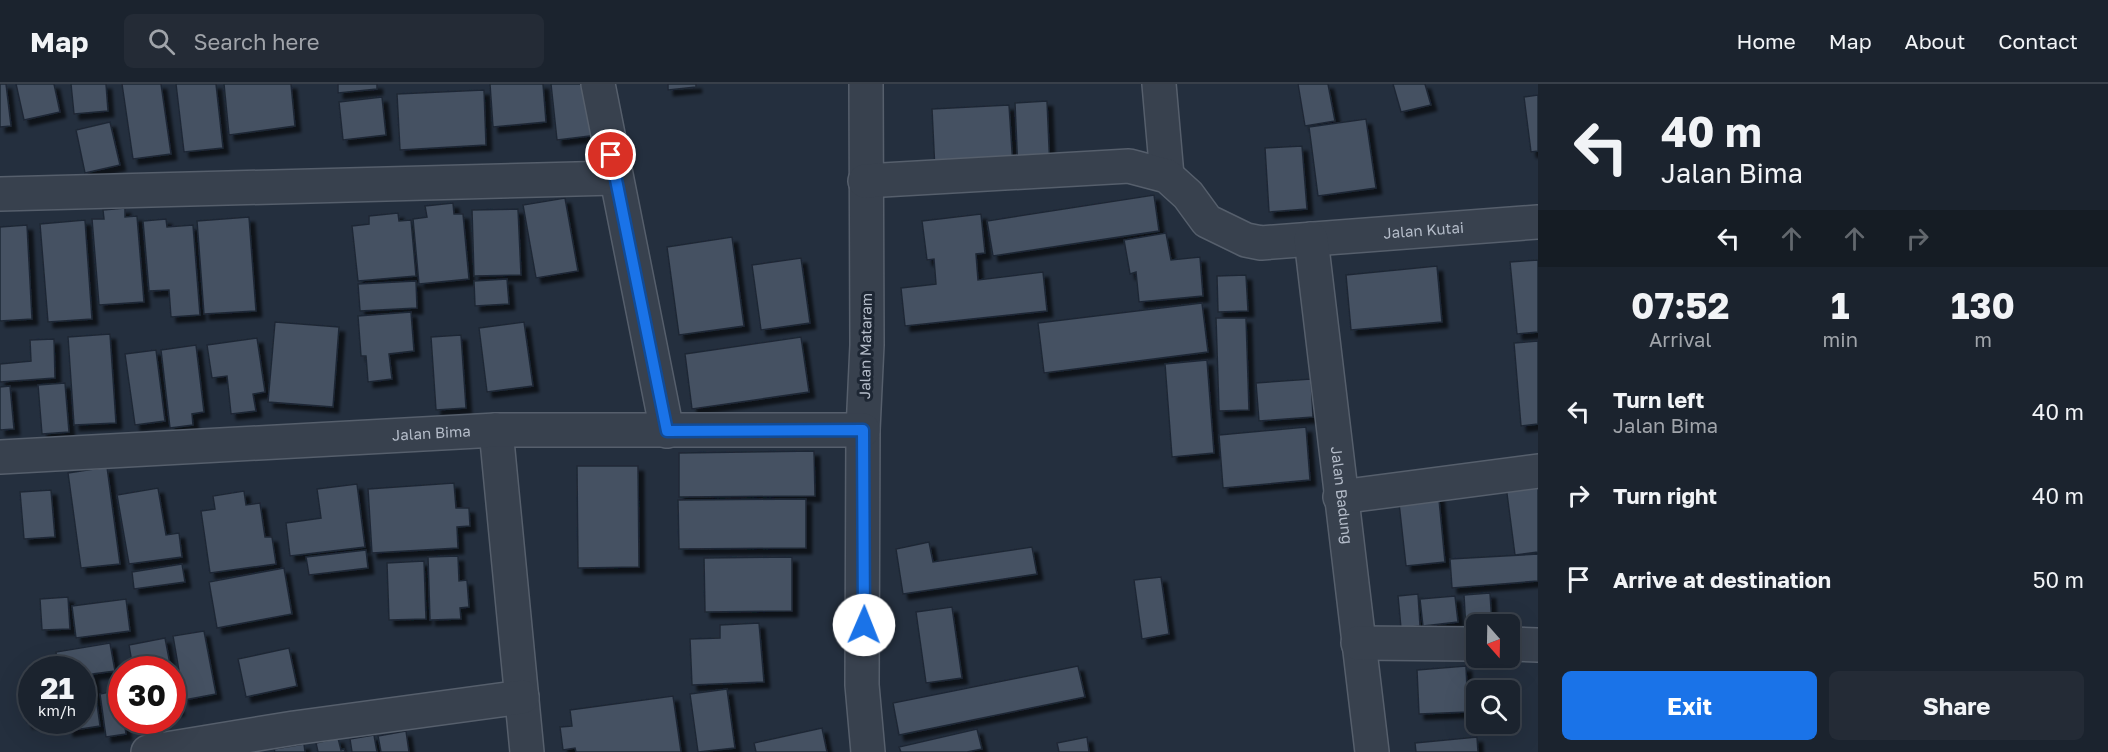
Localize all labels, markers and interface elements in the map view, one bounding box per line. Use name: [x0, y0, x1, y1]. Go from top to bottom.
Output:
search box: [124, 14, 544, 68]
text: Map: [30, 25, 88, 58]
icon: search: [145, 25, 178, 58]
text: Search here: [193, 28, 319, 55]
text: Home: [1736, 28, 1796, 54]
text: Map: [1829, 28, 1872, 54]
text: About: [1905, 28, 1965, 54]
text: Contact: [1998, 28, 2078, 54]
text: 40 m: [1661, 106, 1762, 156]
icon: left: [1562, 108, 1640, 186]
pin: [585, 129, 636, 180]
icon: arrive: [594, 138, 627, 171]
text: Jalan Bima: [1661, 157, 1803, 189]
street label: Jalan Kutai: [1383, 218, 1464, 242]
icon: left: [1712, 222, 1745, 255]
icon: ahead: [1775, 222, 1808, 255]
icon: ahead: [1838, 222, 1871, 255]
icon: right: [1901, 222, 1934, 255]
text: 07:52: [1631, 284, 1730, 327]
text: 1: [1831, 284, 1850, 327]
text: 130: [1951, 284, 2015, 327]
street label: Jalan Mataram: [855, 293, 875, 399]
text: Arrival: [1649, 327, 1712, 351]
text: min: [1823, 327, 1858, 351]
text: m: [1974, 327, 1992, 351]
text: Turn left: [1613, 386, 1704, 413]
icon: left: [1562, 395, 1595, 428]
text: 40 m: [2032, 398, 2084, 425]
text: Jalan Bima: [1613, 413, 1718, 437]
street label: Jalan Bima: [391, 421, 471, 444]
street label: Jalan Badung: [1328, 445, 1357, 545]
icon: right: [1562, 479, 1595, 512]
text: Turn right: [1613, 482, 1717, 509]
text: 40 m: [2032, 482, 2084, 509]
icon: arrive: [1562, 563, 1595, 596]
text: Arrive at destination: [1613, 566, 1831, 593]
text: 50 m: [2033, 566, 2084, 593]
position arrow: [832, 593, 896, 657]
north arrow: [1466, 614, 1520, 668]
map controls: [1466, 614, 1520, 734]
speed limit sign: 30: [108, 656, 186, 734]
text: 21: [40, 670, 74, 706]
button: Exit: [1562, 671, 1817, 740]
button: Share: [1829, 671, 2084, 740]
button: search: [1466, 680, 1520, 734]
text: km/h: [38, 701, 76, 719]

